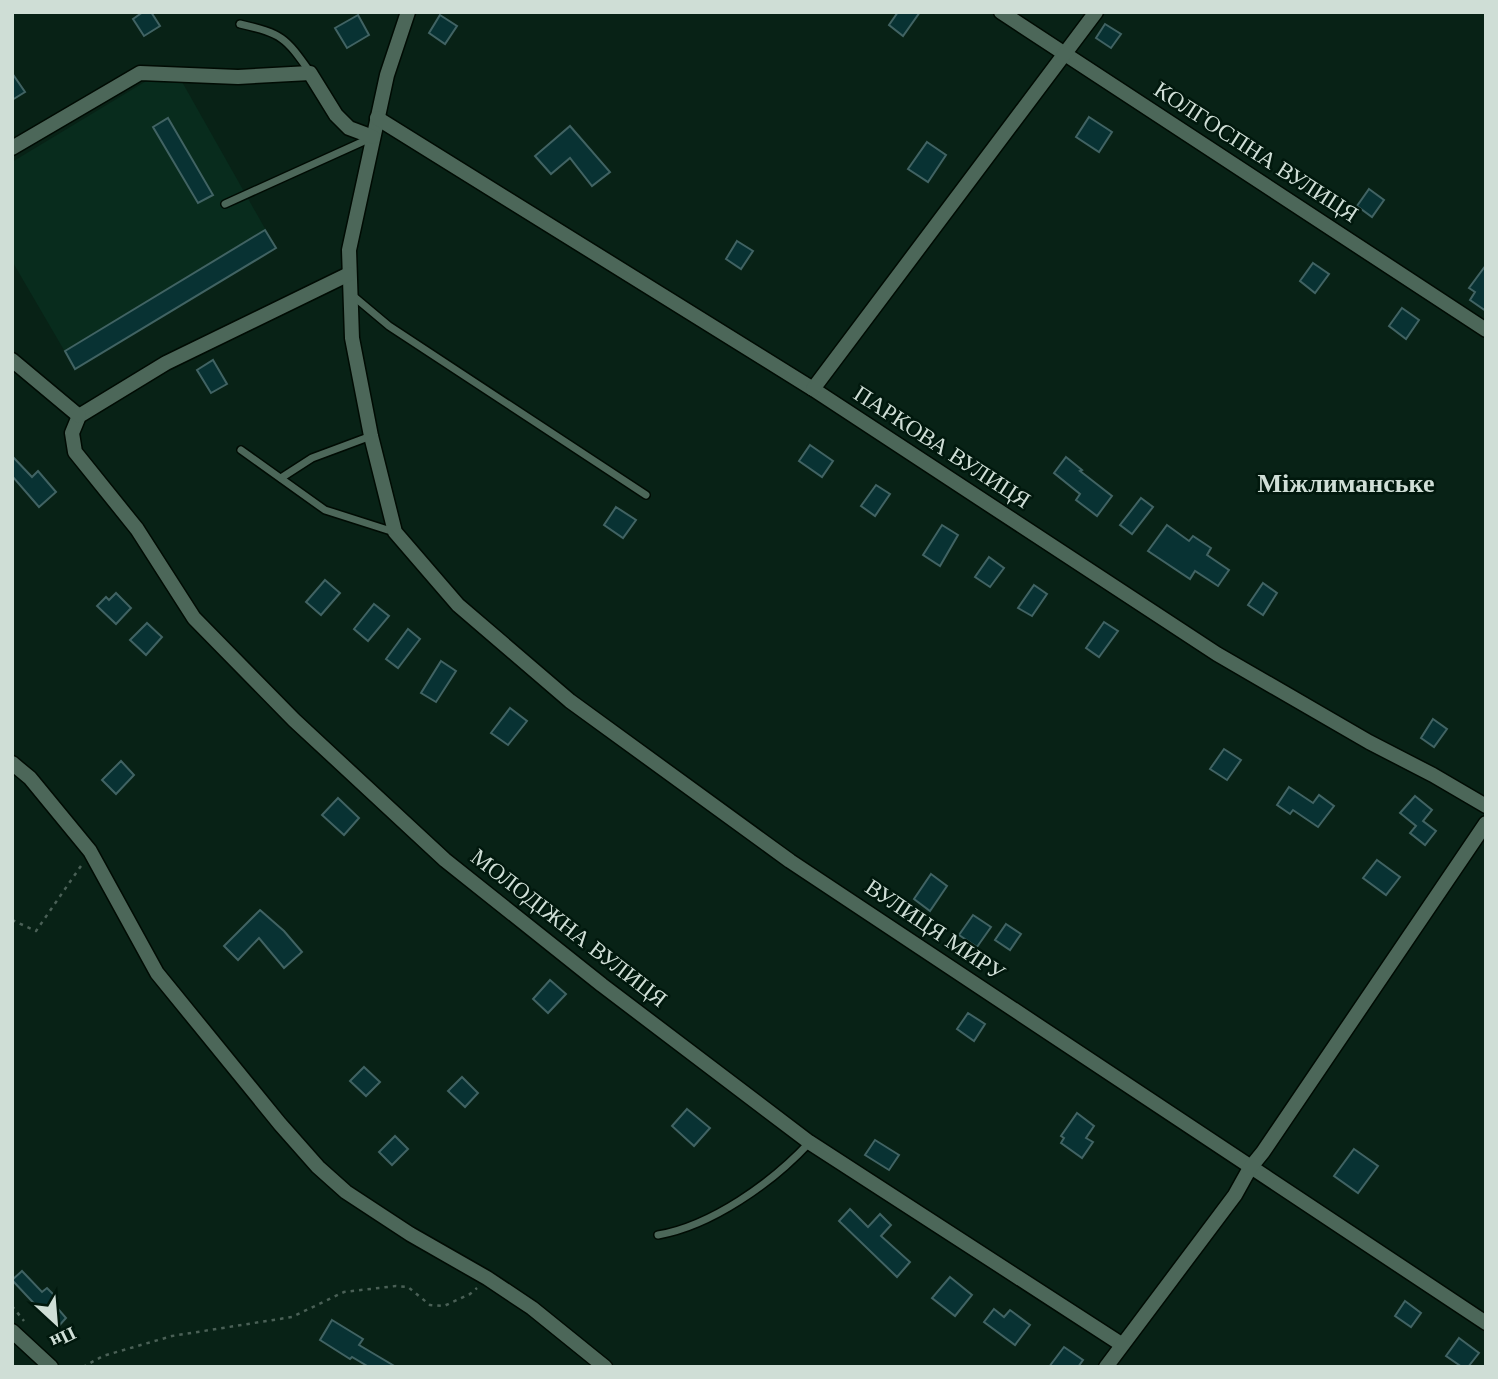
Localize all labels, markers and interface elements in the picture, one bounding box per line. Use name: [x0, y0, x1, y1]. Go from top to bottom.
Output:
street label: КОЛГОСПНА ВУЛИЦЯ: [1150, 77, 1362, 227]
street label: ПАРКОВА ВУЛИЦЯ: [849, 381, 1035, 513]
district label: Міжлиманське: [1258, 469, 1434, 498]
street label: МОЛОДІЖНА ВУЛИЦЯ: [466, 844, 672, 1012]
street label: ВУЛИЦЯ МИРУ: [861, 874, 1010, 986]
north arrow: [21, 1288, 91, 1358]
text: Пн: [47, 1323, 79, 1353]

